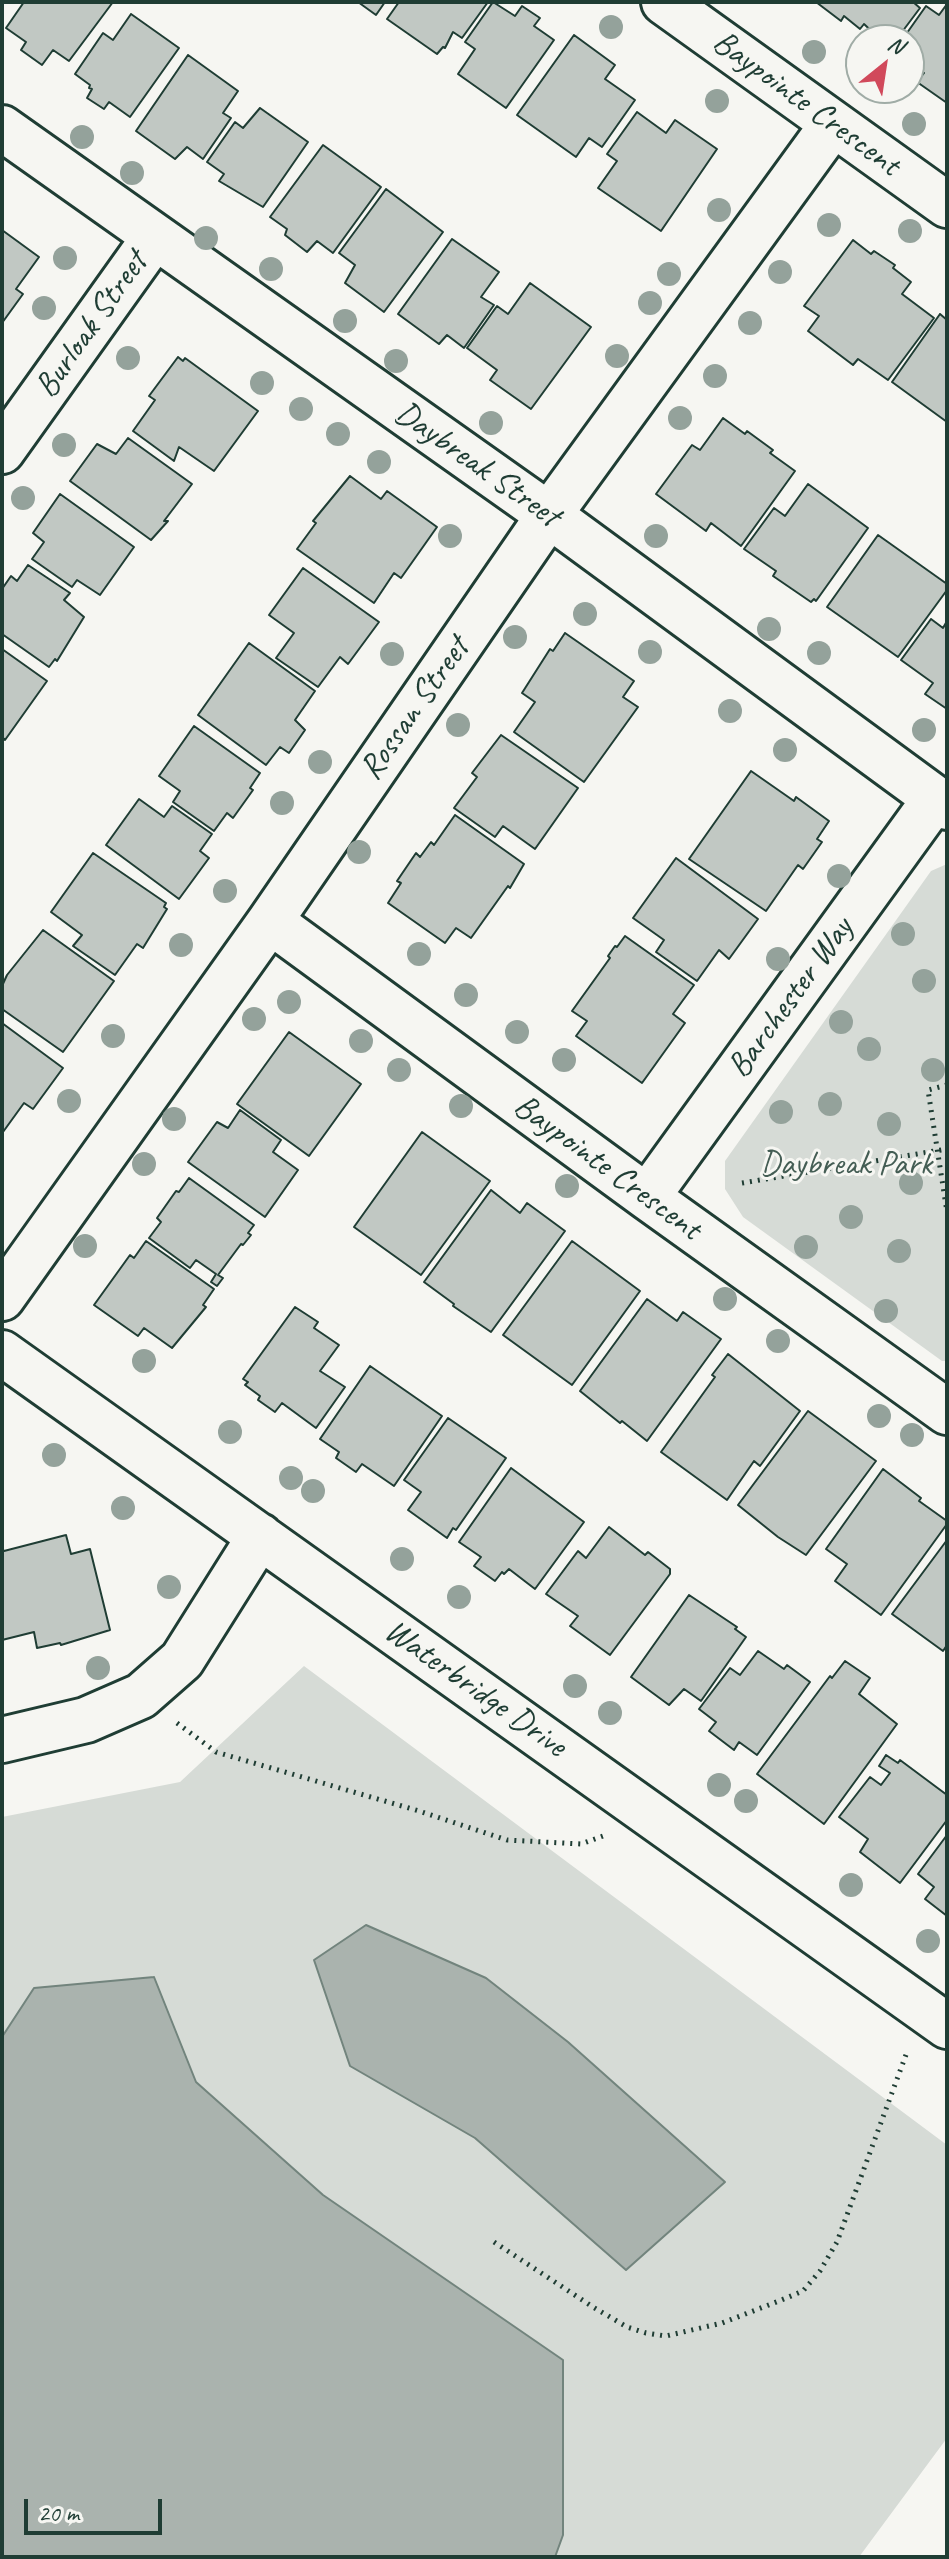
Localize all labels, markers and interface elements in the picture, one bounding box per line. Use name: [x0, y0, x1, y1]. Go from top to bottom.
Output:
street label: Baypointe Crescent: [704, 22, 908, 186]
north arrow: [845, 24, 925, 104]
text: N: [883, 29, 909, 60]
street label: Burloak Street: [27, 244, 157, 406]
street label: Daybreak Street: [387, 393, 567, 537]
street label: Rossan Street: [351, 630, 479, 788]
street label: Barchester Way: [719, 910, 863, 1086]
street label: Baypointe Crescent: [505, 1086, 709, 1250]
park label: Daybreak Park: [760, 1145, 932, 1185]
street label: Waterbridge Drive: [376, 1611, 574, 1767]
scale bar: [28, 2483, 166, 2533]
text: 20 m: [38, 2498, 79, 2528]

